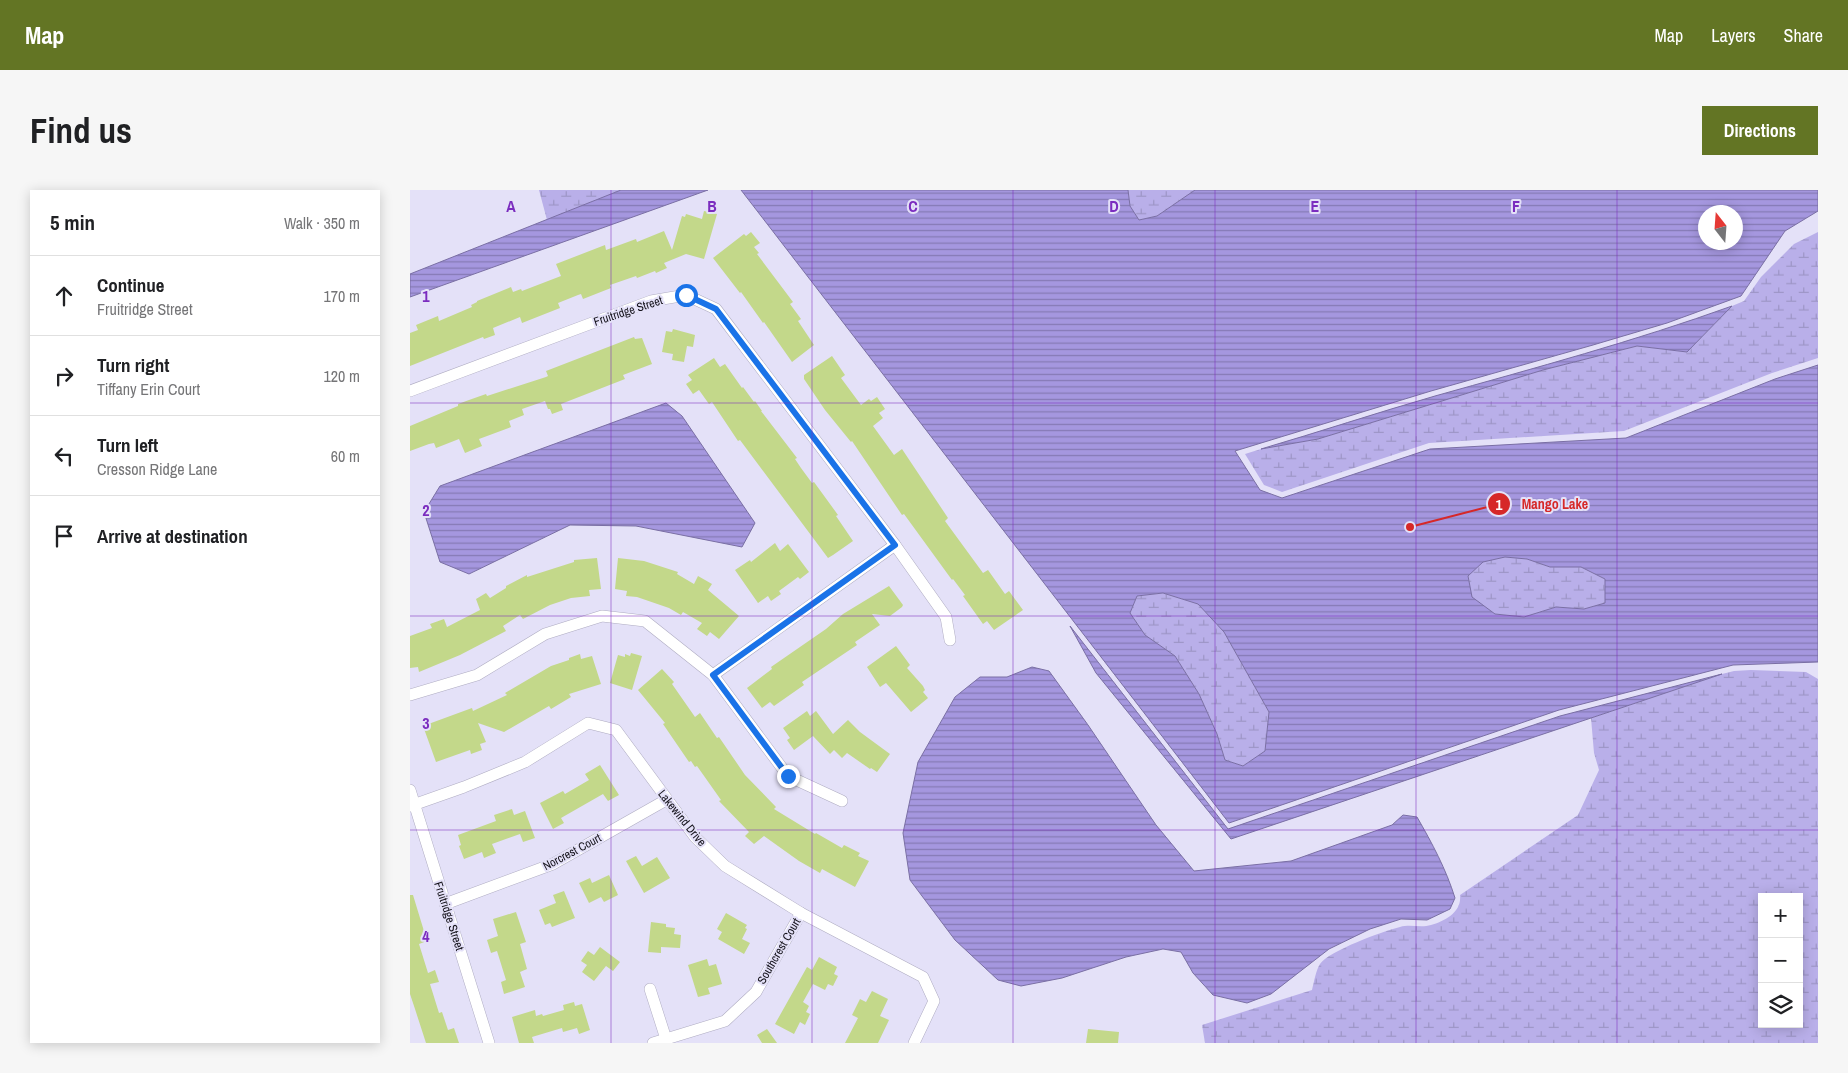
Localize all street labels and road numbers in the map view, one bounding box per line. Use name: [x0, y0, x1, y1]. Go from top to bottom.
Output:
street label: Fruitridge Street: [591, 292, 665, 330]
street label: Lakewind Drive: [654, 786, 710, 850]
street label: Norcrest Court: [540, 830, 604, 874]
street label: Fruitridge Street: [430, 879, 468, 953]
street label: Southcrest Court: [754, 915, 805, 987]

